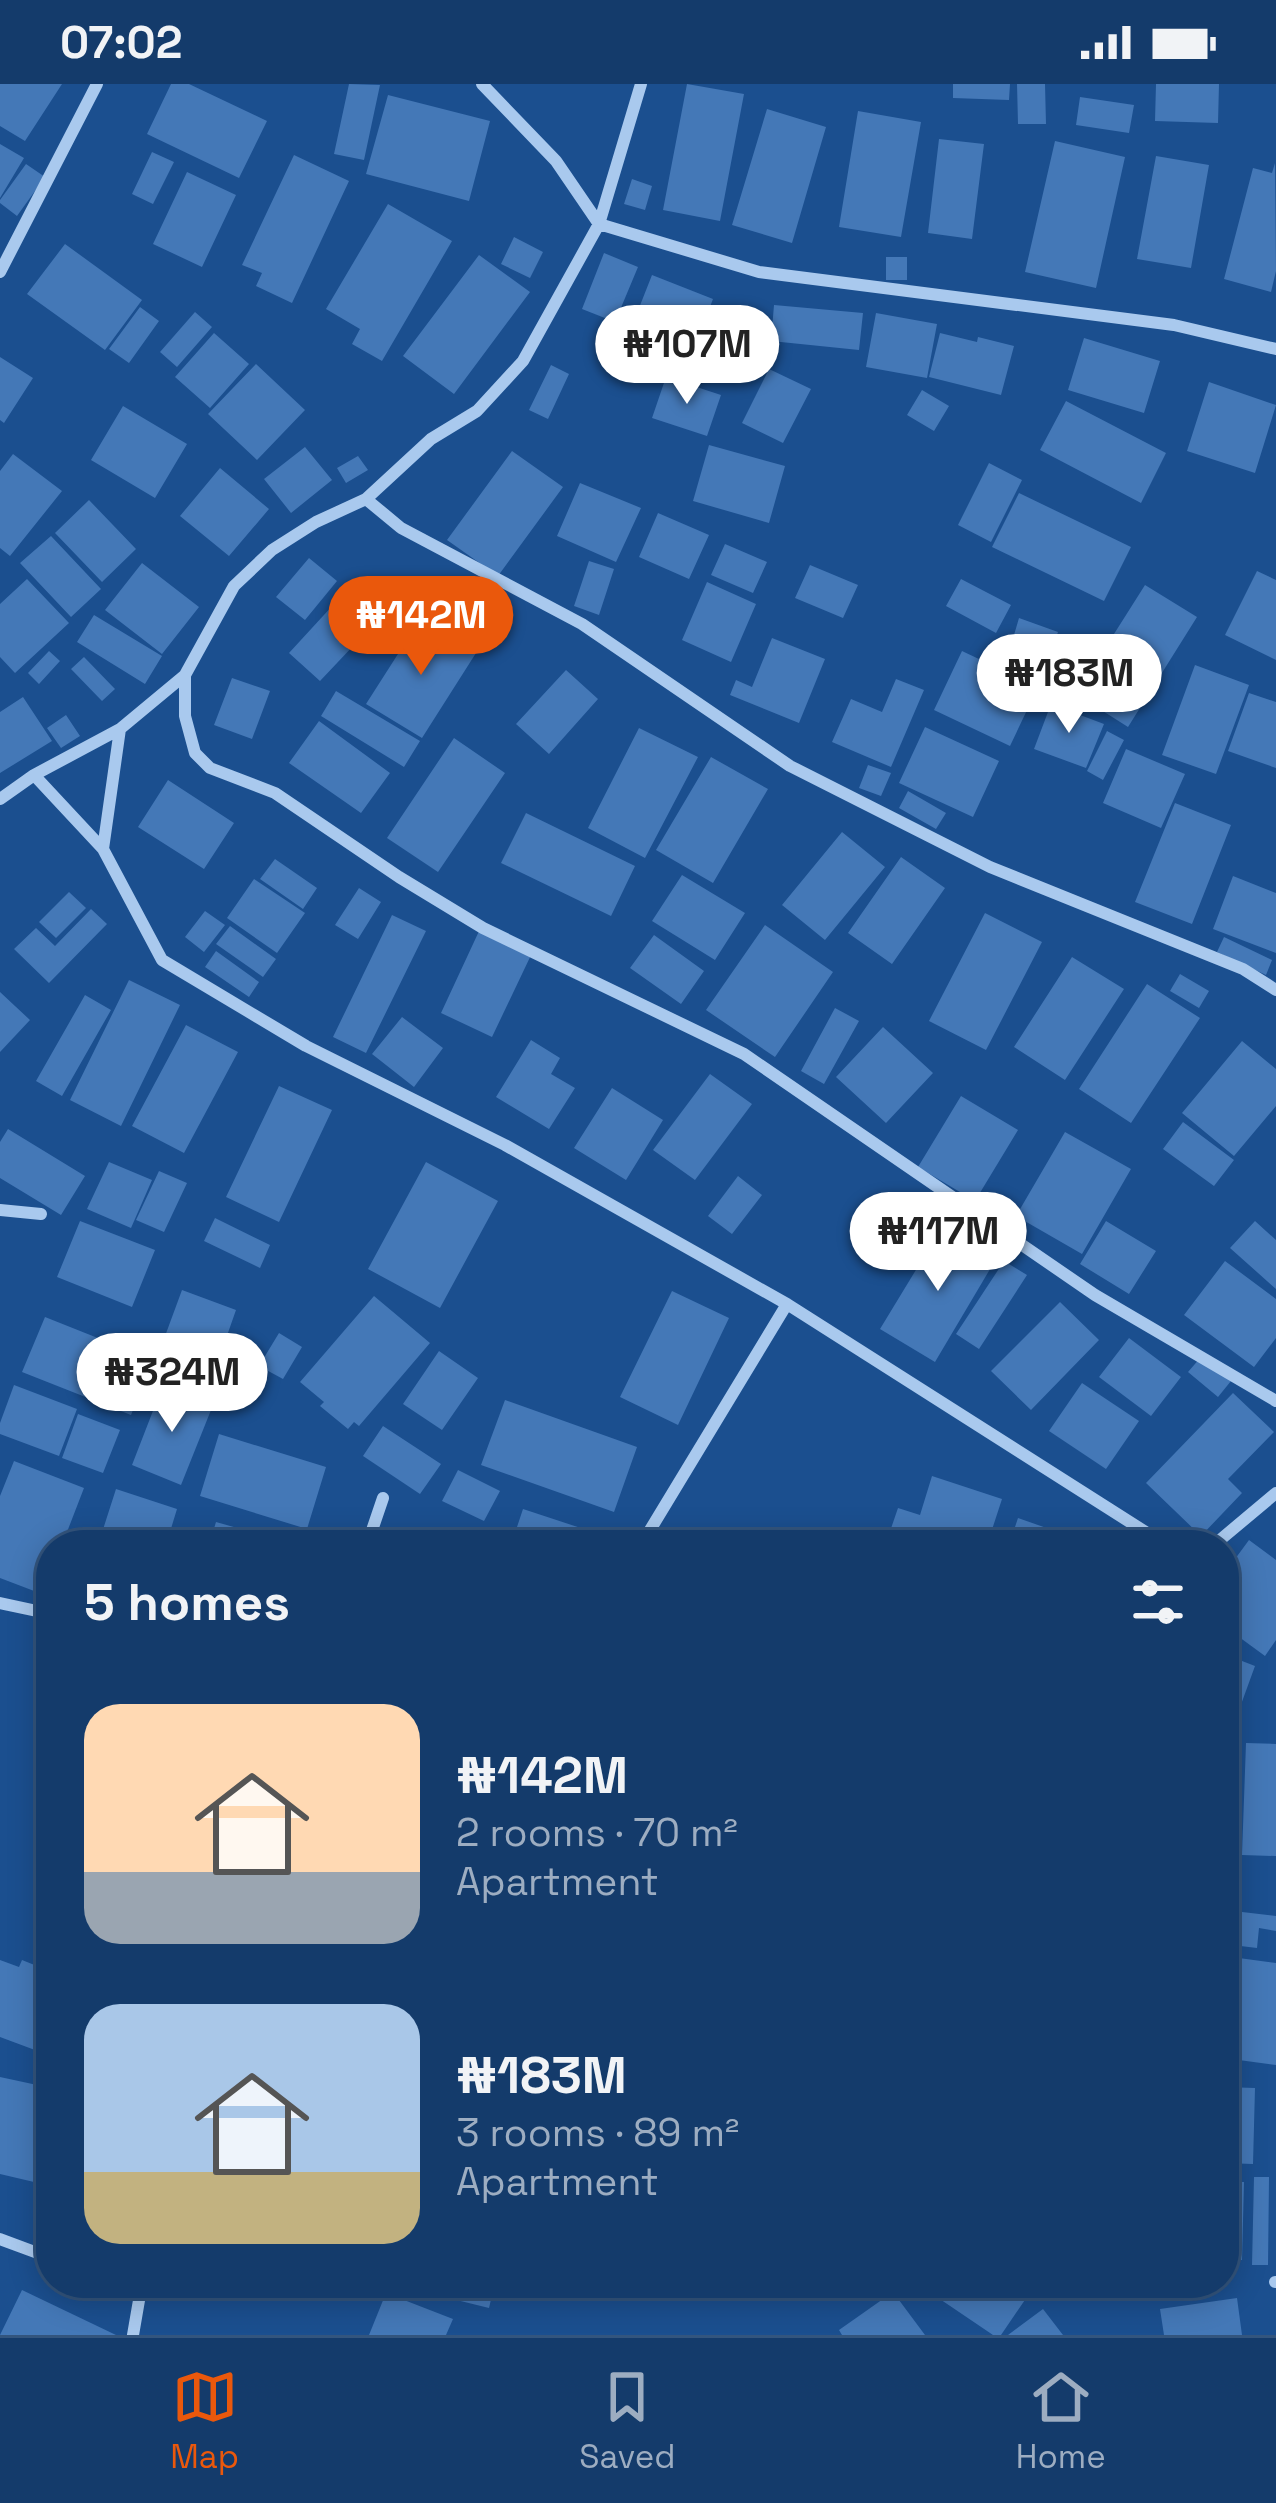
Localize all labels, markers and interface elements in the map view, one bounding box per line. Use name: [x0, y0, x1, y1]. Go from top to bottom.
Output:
text: 07:02: [60, 14, 183, 71]
pin: ₦107M: [603, 305, 771, 407]
text: ₦107M: [622, 319, 752, 368]
pin: ₦142M: [337, 576, 505, 678]
text: ₦142M: [355, 590, 487, 639]
pin: ₦183M: [985, 634, 1153, 736]
text: ₦183M: [1004, 648, 1134, 697]
pin: ₦117M: [854, 1192, 1022, 1294]
text: ₦117M: [877, 1206, 999, 1255]
pin: ₦324M: [88, 1333, 256, 1435]
text: ₦324M: [104, 1347, 240, 1396]
icon: filters: [1125, 1569, 1191, 1635]
text: 5 homes: [84, 1570, 290, 1635]
text: ₦142M: [456, 1743, 628, 1808]
icon: home: [180, 1752, 324, 1896]
text: 2 rooms · 70 m²: [456, 1808, 738, 1857]
text: Apartment: [456, 1857, 659, 1906]
text: ₦183M: [456, 2043, 627, 2108]
icon: home: [180, 2052, 324, 2196]
text: 3 rooms · 89 m²: [456, 2108, 739, 2157]
text: Apartment: [456, 2157, 659, 2206]
tab: Map: [170, 2364, 239, 2478]
tab: Saved: [579, 2364, 676, 2478]
tab: Home: [1016, 2364, 1106, 2478]

